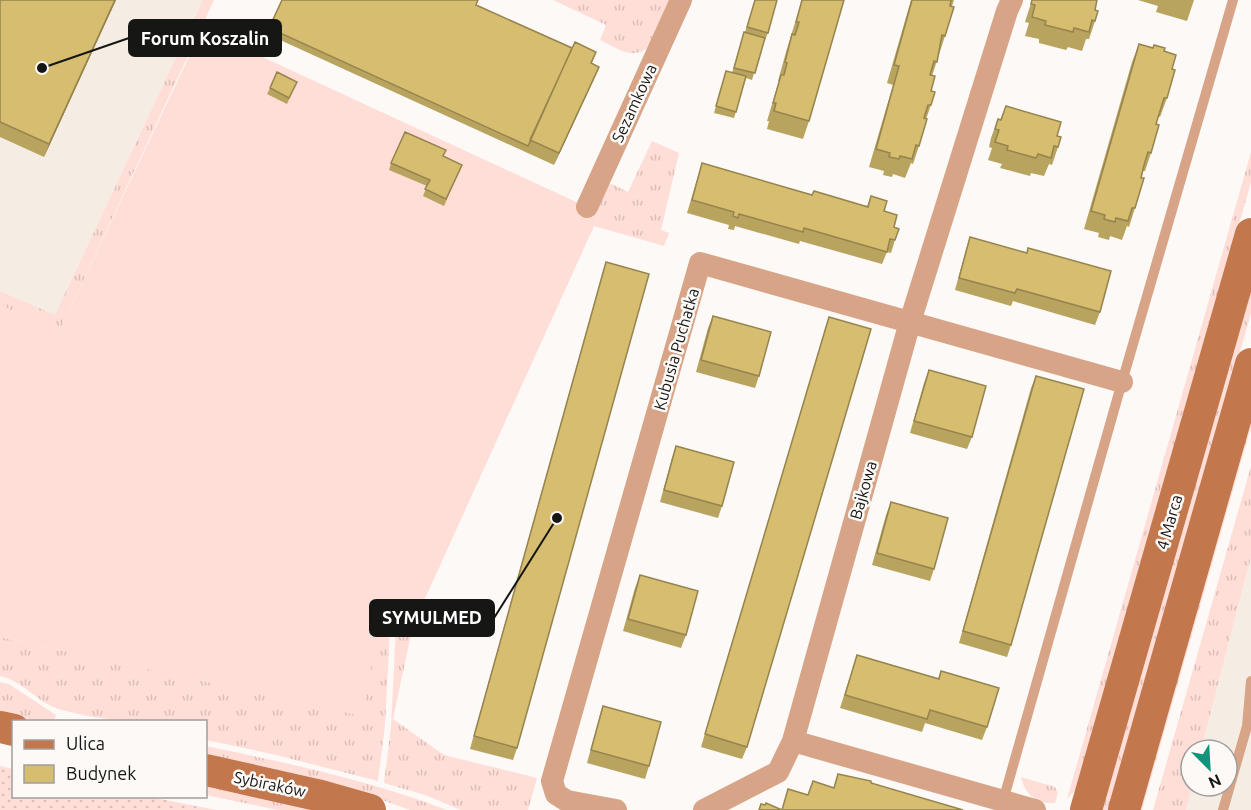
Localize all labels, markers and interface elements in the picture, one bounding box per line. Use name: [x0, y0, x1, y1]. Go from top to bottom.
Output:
callout: Forum Koszalin: [129, 20, 281, 56]
text: Forum Koszalin: [141, 28, 269, 48]
street label: Sezamkowa: [608, 61, 660, 145]
street label: Kubusia Puchatka: [650, 286, 702, 412]
street label: Bajkowa: [846, 459, 880, 521]
street label: 4 Marca: [1153, 492, 1185, 552]
callout: SYMULMED: [370, 600, 494, 636]
text: SYMULMED: [382, 607, 482, 627]
legend: [12, 720, 207, 798]
text: Ulica: [66, 733, 105, 753]
north arrow: [1179, 738, 1239, 798]
text: Budynek: [66, 763, 136, 783]
street label: Sybiraków: [232, 768, 308, 801]
text: N: [1206, 771, 1224, 792]

